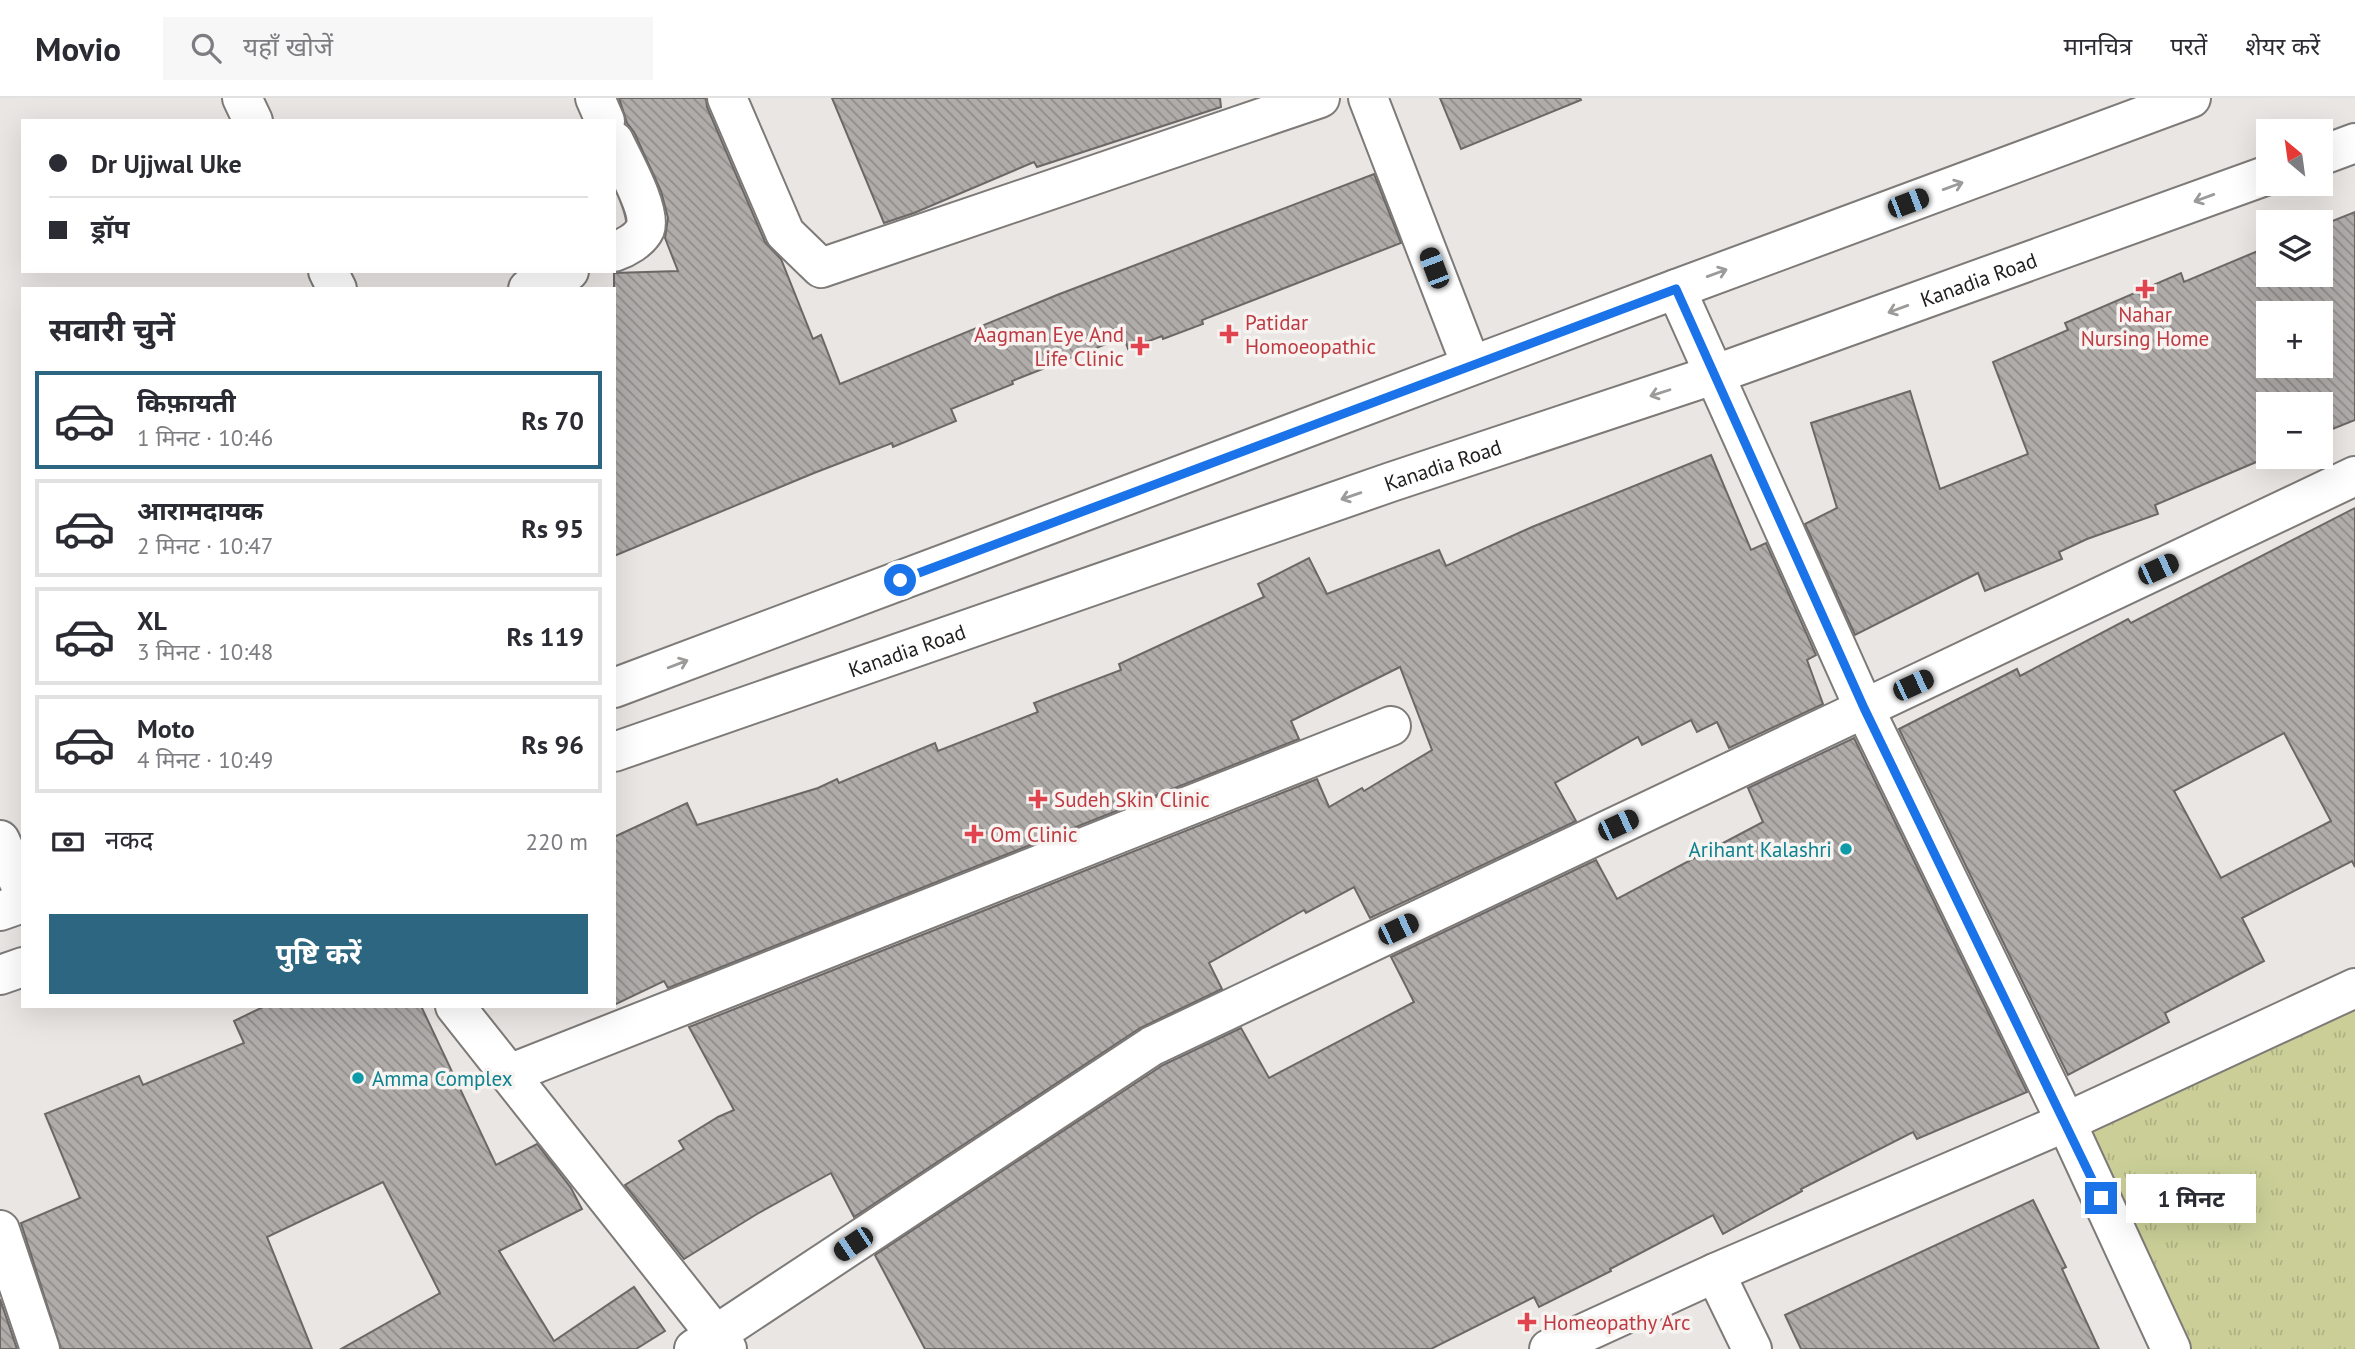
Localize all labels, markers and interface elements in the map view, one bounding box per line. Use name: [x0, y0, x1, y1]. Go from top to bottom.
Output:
search box: [163, 17, 653, 80]
text: Movio: [35, 27, 121, 70]
icon: search: [187, 29, 225, 67]
text: यहाँ खोजें: [243, 30, 333, 63]
text: मानचित्र: [2064, 31, 2132, 62]
text: परतें: [2170, 31, 2207, 62]
text: शेयर करें: [2245, 31, 2320, 62]
north arrow: [2256, 119, 2333, 196]
map controls: [2256, 119, 2333, 469]
text: Dr Ujjwal Uke: [91, 147, 242, 180]
one-way arrow: [1942, 179, 1964, 191]
car: [1885, 186, 1932, 220]
one-way arrow: [2193, 193, 2215, 205]
button: layers: [2256, 210, 2333, 287]
text: ड्रॉप: [91, 212, 129, 245]
car: [1417, 245, 1452, 291]
street label: Kanadia Road: [1916, 246, 2040, 313]
one-way arrow: [1705, 266, 1727, 279]
marker: Nahar Nursing Home: [2135, 279, 2155, 299]
place label: Nahar Nursing Home: [2081, 301, 2209, 352]
button: +: [2256, 301, 2333, 378]
one-way arrow: [1887, 304, 1909, 316]
text: सवारी चुनें: [49, 308, 175, 350]
place label: Patidar Homoeopathic: [1245, 309, 1376, 360]
place label: Aagman Eye And Life Clinic: [974, 321, 1124, 372]
marker: Patidar Homoeopathic: [1219, 324, 1239, 344]
marker: Aagman Eye And Life Clinic: [1130, 336, 1150, 356]
text: किफ़ायती: [137, 386, 236, 419]
one-way arrow: [1650, 388, 1672, 400]
icon: car: [53, 389, 116, 452]
button: −: [2256, 392, 2333, 469]
text: Rs 70: [521, 404, 584, 437]
text: 1 मिनट · 10:46: [137, 423, 273, 452]
street label: Kanadia Road: [1380, 433, 1505, 497]
one-way arrow: [1341, 491, 1363, 503]
text: आरामदायक: [137, 494, 263, 527]
icon: car: [53, 497, 116, 560]
text: Rs 95: [521, 512, 584, 545]
text: 2 मिनट · 10:47: [137, 531, 273, 560]
car: [2135, 551, 2182, 587]
route start: [884, 564, 916, 596]
text: XL: [137, 604, 167, 637]
icon: car: [53, 605, 116, 668]
street label: Kanadia Road: [845, 617, 969, 683]
text: Rs 119: [507, 620, 584, 653]
text: 3 मिनट · 10:48: [137, 637, 273, 666]
one-way arrow: [667, 656, 689, 669]
car: [1890, 667, 1937, 703]
text: Moto: [137, 712, 195, 745]
icon: car: [53, 713, 116, 776]
text: Rs 96: [521, 728, 584, 761]
text: 4 मिनट · 10:49: [137, 745, 273, 774]
place label: Sudeh Skin Clinic: [1054, 786, 1210, 813]
marker: Sudeh Skin Clinic: [1028, 789, 1048, 809]
car: [1595, 807, 1642, 843]
place label: Om Clinic: [990, 821, 1077, 848]
icon: cash: [49, 823, 87, 861]
text: नकद: [105, 823, 153, 856]
marker: Om Clinic: [964, 824, 984, 844]
text: 220 m: [526, 827, 588, 856]
place label: Arihant Kalashri: [1689, 836, 1832, 863]
marker: Arihant Kalashri: [1838, 841, 1854, 857]
car: [1375, 910, 1422, 948]
button: पुष्टि करें: [49, 914, 588, 994]
place label: Amma Complex: [372, 1065, 513, 1092]
marker: Amma Complex: [350, 1070, 366, 1086]
callout: 1 मिनट: [2126, 1174, 2255, 1222]
route end: [2085, 1182, 2117, 1214]
text: 1 मिनट: [2157, 1184, 2225, 1213]
car: [830, 1224, 877, 1264]
place label: Homeopathy Arc: [1543, 1309, 1690, 1336]
marker: Homeopathy Arc: [1517, 1312, 1537, 1332]

